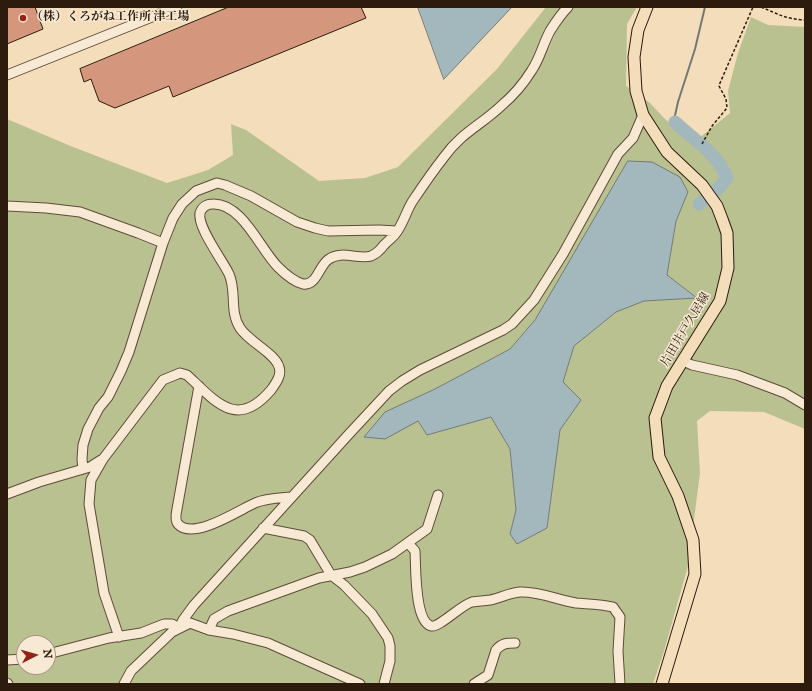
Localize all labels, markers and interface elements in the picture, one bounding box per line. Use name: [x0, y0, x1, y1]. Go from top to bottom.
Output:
place label: （株）くろがね工作所 津工場: [31, 11, 190, 25]
marker: （株）くろがね工作所 津工場: [18, 13, 28, 23]
street label: 片田井戸久居線: [658, 290, 714, 370]
north arrow: [16, 635, 56, 675]
text: N: [39, 648, 54, 659]

